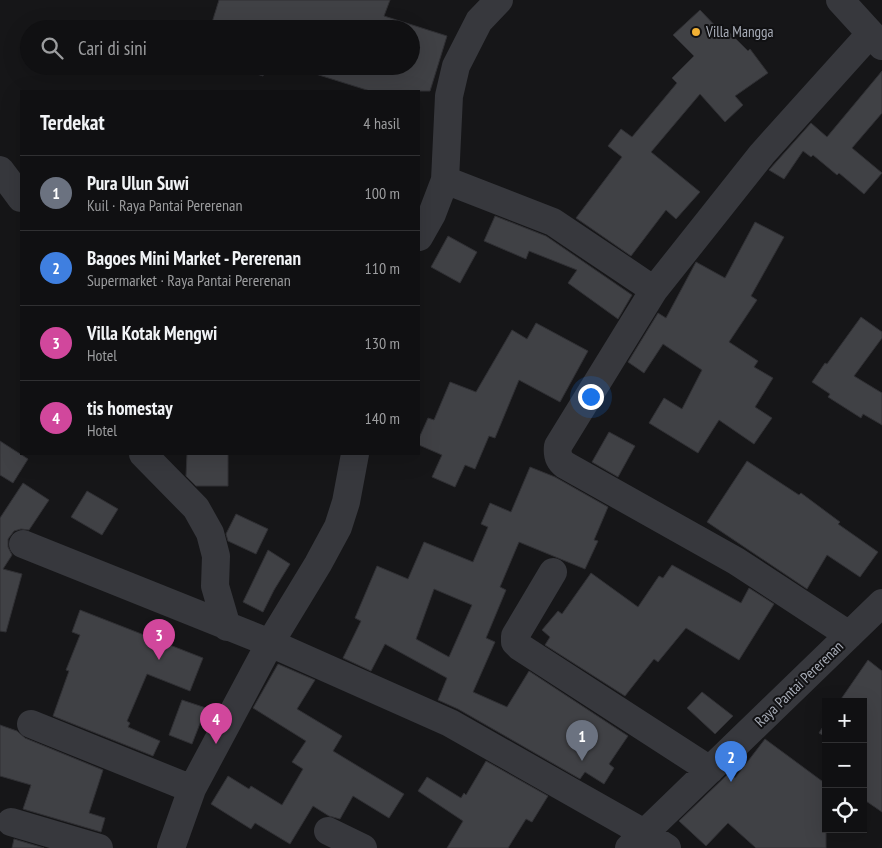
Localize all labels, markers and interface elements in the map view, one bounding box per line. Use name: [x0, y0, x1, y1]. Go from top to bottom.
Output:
search box: [20, 20, 420, 75]
place label: Villa Mangga: [705, 22, 773, 41]
marker: Villa Mangga: [690, 26, 702, 38]
icon: search: [38, 34, 66, 62]
text: Cari di sini: [78, 36, 147, 60]
text: Terdekat: [40, 109, 105, 136]
text: 4 hasil: [363, 113, 400, 133]
text: Pura Ulun Suwi: [87, 171, 189, 195]
text: 1: [52, 183, 60, 203]
text: 100 m: [365, 183, 400, 203]
text: Kuil · Raya Pantai Pererenan: [87, 195, 242, 215]
text: Bagoes Mini Market - Pererenan: [87, 246, 301, 270]
text: 2: [52, 258, 60, 278]
text: 110 m: [365, 258, 400, 278]
text: Supermarket · Raya Pantai Pererenan: [87, 270, 291, 290]
text: Villa Kotak Mengwi: [87, 321, 217, 345]
text: 3: [52, 333, 60, 353]
text: 130 m: [365, 333, 400, 353]
text: Hotel: [87, 345, 117, 365]
your location: [578, 384, 604, 410]
text: tis homestay: [87, 396, 173, 420]
text: 4: [52, 408, 60, 428]
text: 140 m: [365, 408, 400, 428]
text: Hotel: [87, 420, 117, 440]
pin: 3: [143, 619, 175, 660]
street label: Raya Pantai Pererenan: [750, 637, 847, 731]
map controls: [822, 698, 867, 833]
button: +: [822, 698, 867, 743]
pin: 4: [200, 703, 232, 744]
pin: 1: [566, 720, 598, 761]
pin: 2: [715, 741, 747, 782]
button: −: [822, 743, 867, 788]
button: locate: [822, 788, 867, 833]

